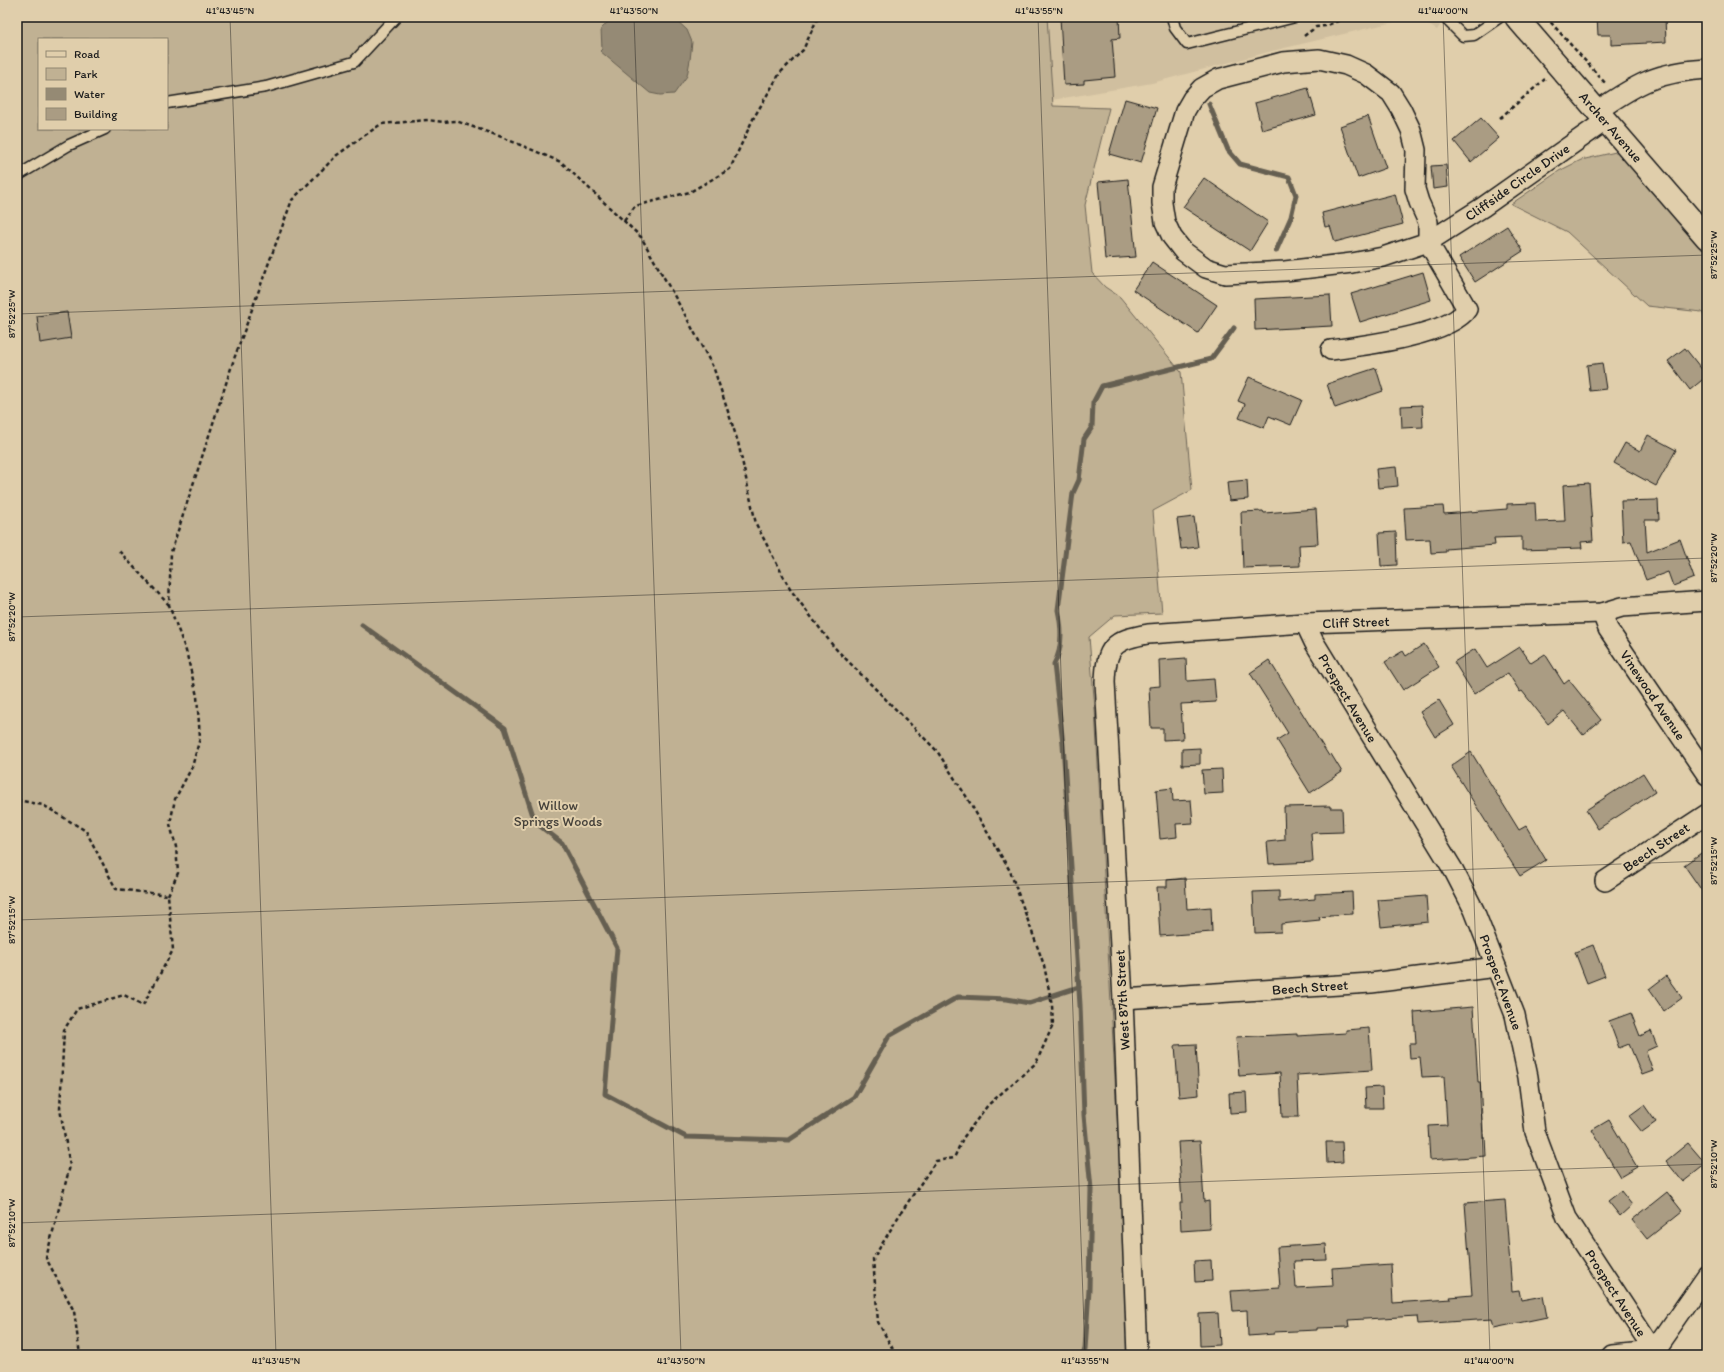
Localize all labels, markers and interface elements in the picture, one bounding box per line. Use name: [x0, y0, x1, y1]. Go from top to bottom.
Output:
text: 41°43'45"N: [206, 4, 255, 17]
text: 41°43'50"N: [610, 4, 659, 17]
text: 41°43'55"N: [1015, 4, 1063, 17]
text: 41°44'00"N: [1418, 4, 1468, 17]
legend: [38, 38, 168, 130]
text: Road: [74, 47, 100, 61]
text: Park: [74, 67, 98, 81]
text: Water: [74, 87, 105, 101]
street label: Archer Avenue: [1575, 88, 1646, 166]
text: Building: [74, 107, 118, 121]
street label: Cliffside Circle Drive: [1462, 140, 1573, 225]
text: 87°52'25"W: [1707, 230, 1720, 279]
text: 87°52'25"W: [5, 289, 18, 338]
text: 87°52'20"W: [1707, 533, 1720, 583]
text: 87°52'20"W: [5, 592, 18, 642]
street label: Cliff Street: [1322, 613, 1390, 632]
street label: Vinewood Avenue: [1616, 647, 1689, 744]
street label: Prospect Avenue: [1314, 651, 1381, 746]
park label: Willow Springs Woods: [514, 797, 602, 830]
street label: Beech Street: [1620, 819, 1693, 876]
text: 87°52'15"W: [1707, 837, 1720, 885]
text: 87°52'15"W: [5, 896, 18, 944]
street label: Prospect Avenue: [1475, 932, 1526, 1033]
street label: West 87th Street: [1111, 949, 1134, 1051]
street label: Beech Street: [1271, 976, 1349, 999]
text: 87°52'10"W: [1707, 1139, 1720, 1188]
text: 87°52'10"W: [5, 1198, 18, 1247]
street label: Prospect Avenue: [1581, 1247, 1650, 1340]
text: 41°43'45"N: [252, 1354, 301, 1367]
text: 41°43'50"N: [657, 1354, 706, 1367]
text: 41°43'55"N: [1061, 1354, 1109, 1367]
text: 41°44'00"N: [1464, 1354, 1514, 1367]

